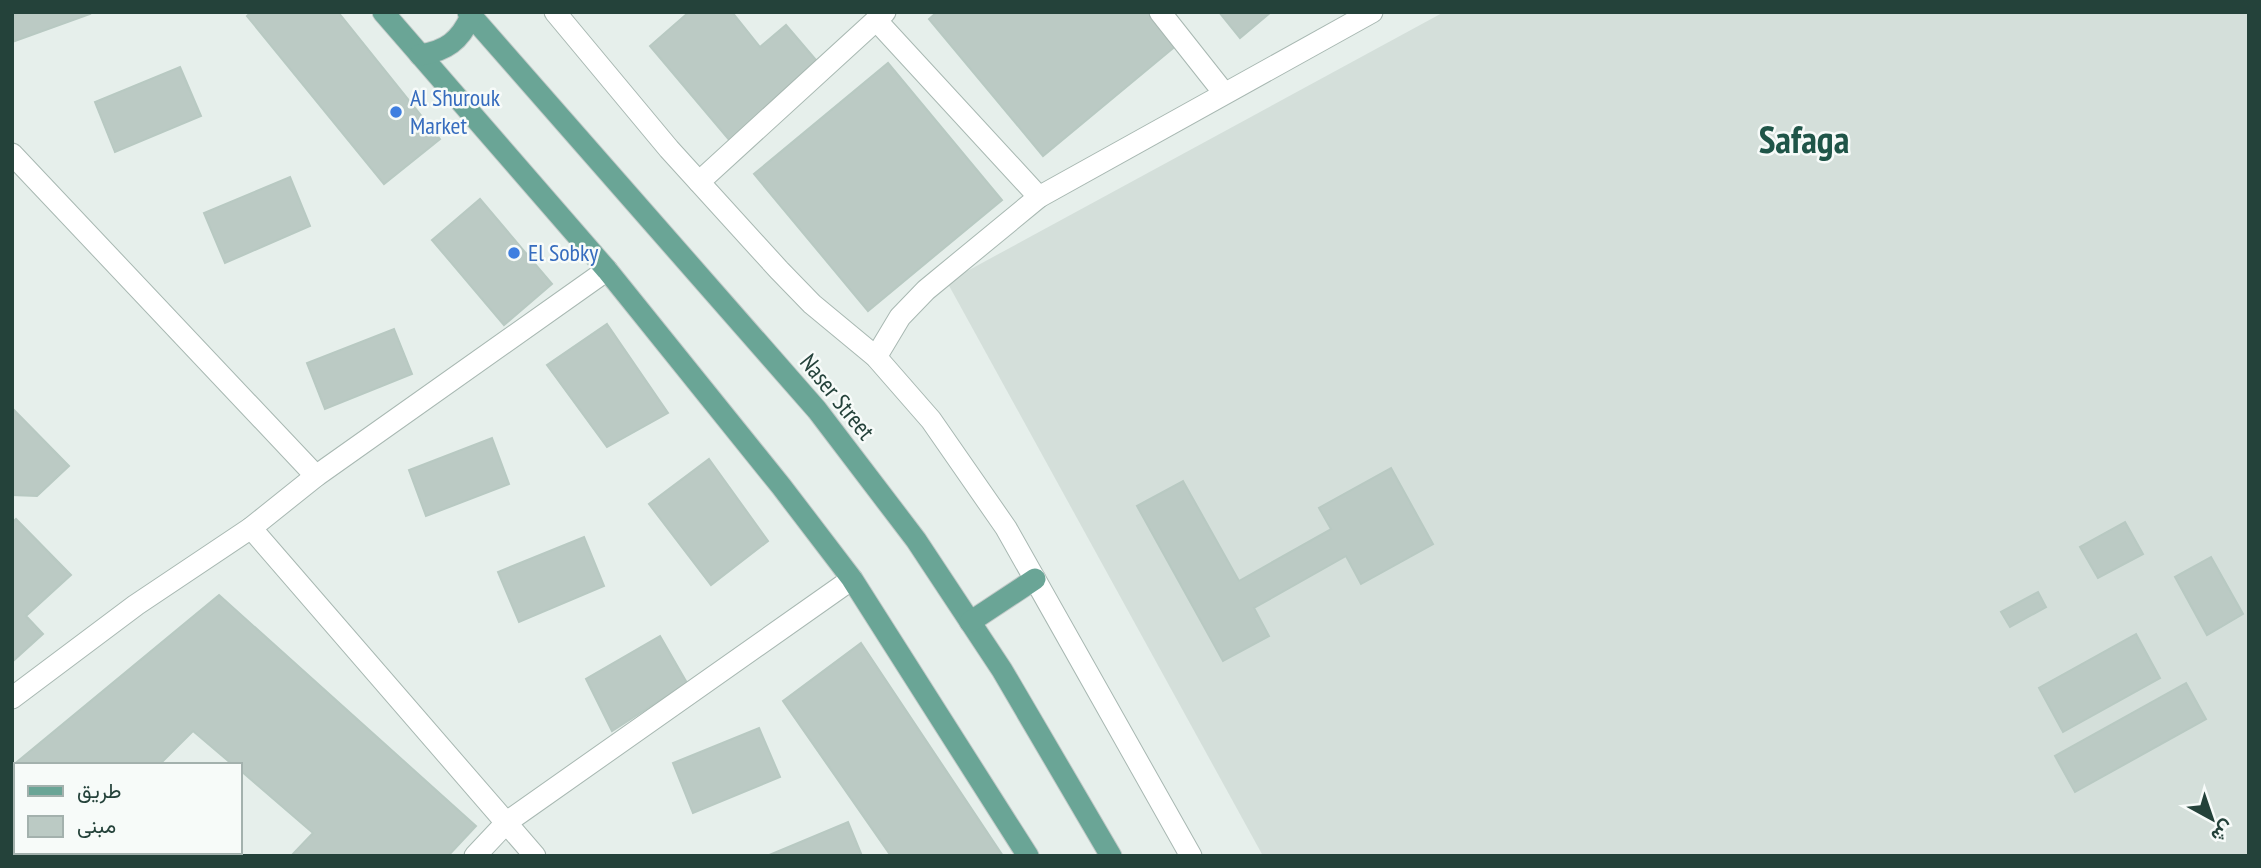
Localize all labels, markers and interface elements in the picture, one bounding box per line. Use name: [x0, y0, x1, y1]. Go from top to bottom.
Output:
place label: Al Shurouk Market: [410, 82, 501, 141]
marker: Al Shurouk Market: [388, 104, 404, 120]
district label: Safaga: [1759, 114, 1849, 163]
place label: El Sobky: [528, 237, 598, 268]
marker: El Sobky: [506, 245, 522, 261]
street label: Naser Street: [793, 347, 882, 446]
legend: [14, 763, 242, 854]
text: طريق: [77, 777, 122, 804]
north arrow: [2177, 784, 2247, 854]
text: مبنى: [77, 812, 116, 839]
text: ش: [2206, 815, 2239, 849]

